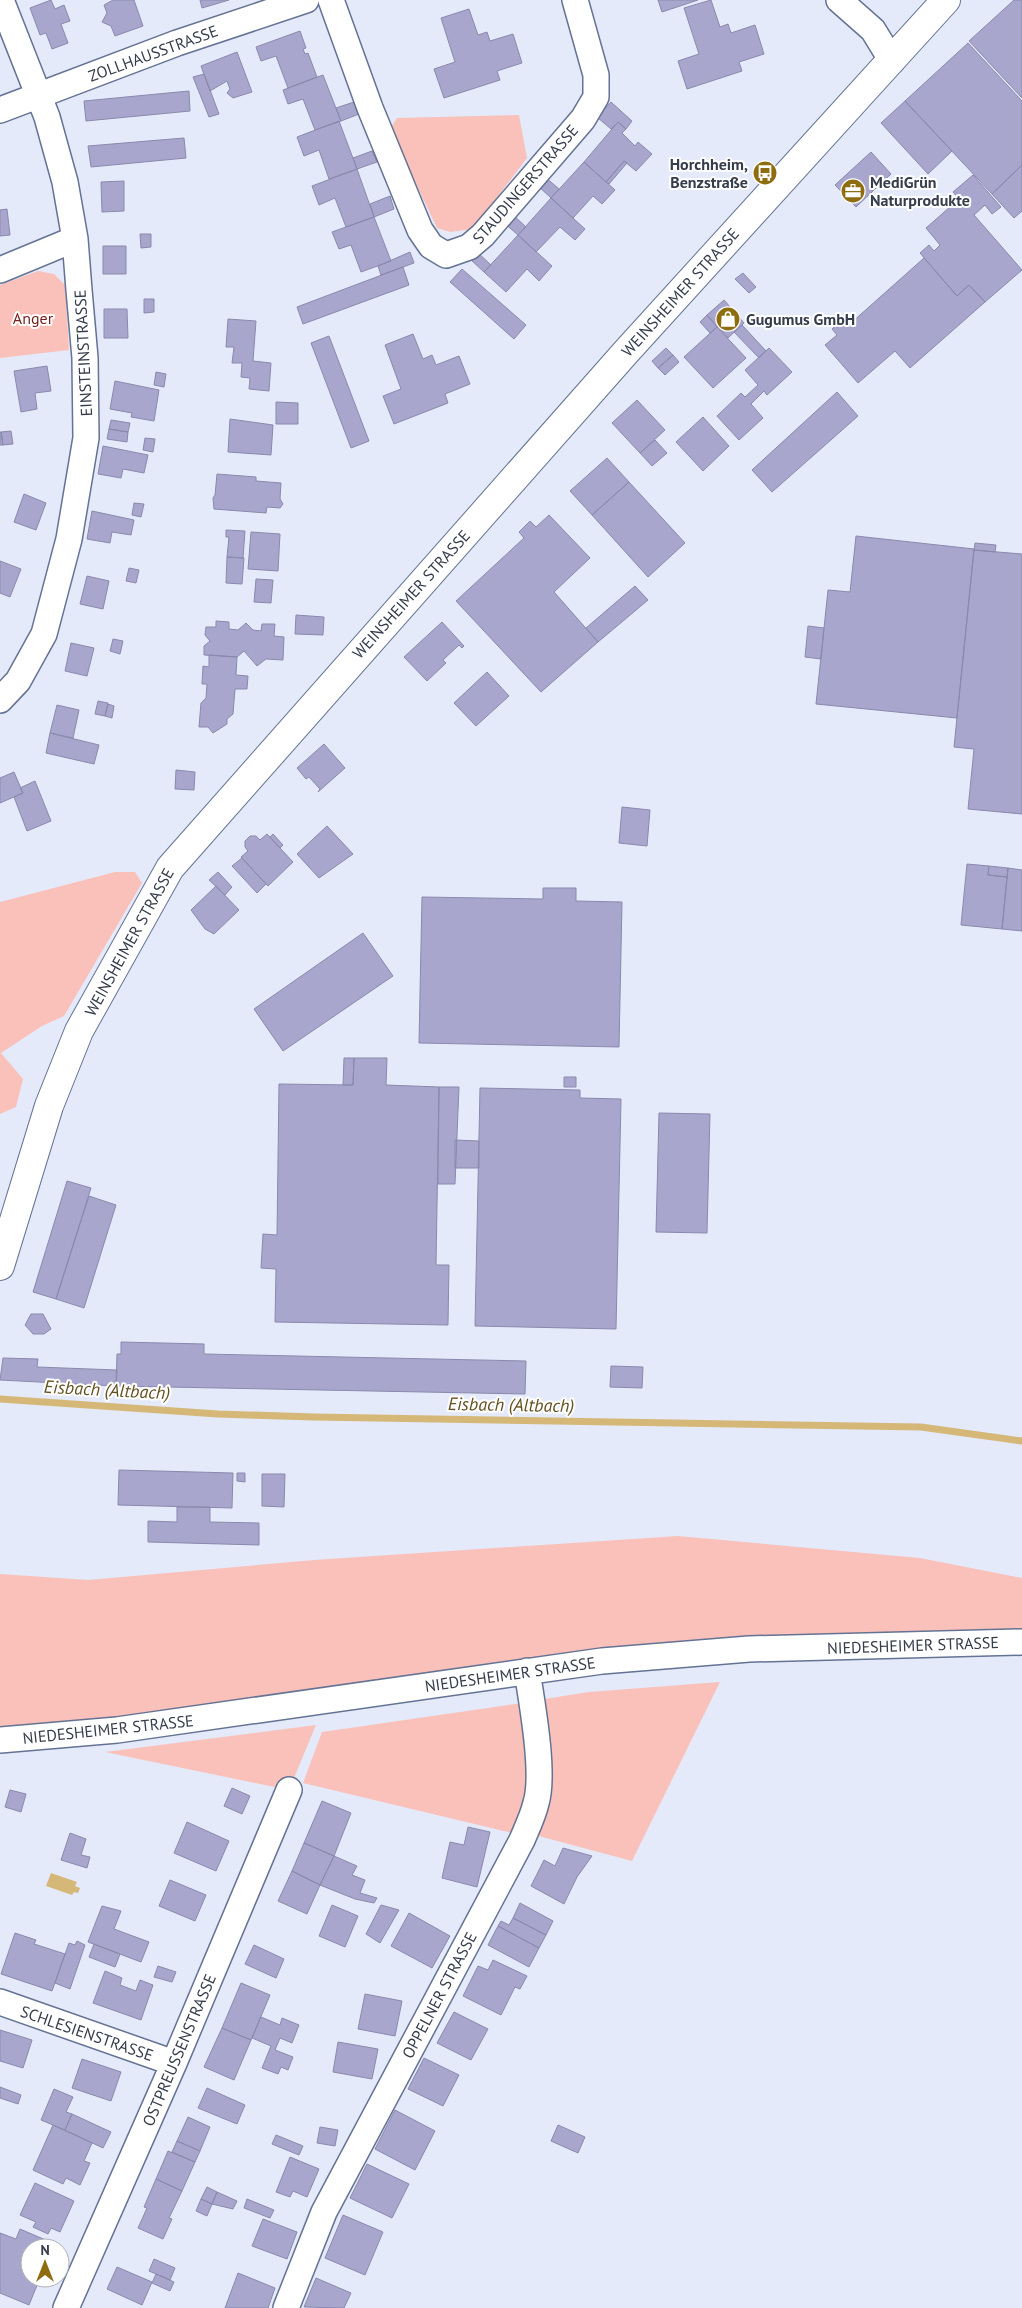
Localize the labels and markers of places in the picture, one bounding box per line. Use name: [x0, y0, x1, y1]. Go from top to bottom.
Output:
place label: Horchheim, Benzstraße: [670, 154, 748, 192]
bus stop icon: Horchheim, Benzstraße: [752, 160, 778, 186]
place label: MediGrün Naturprodukte: [870, 172, 970, 210]
office icon: MediGrün Naturprodukte: [840, 178, 866, 204]
shop icon: Gugumus GmbH: [715, 306, 741, 332]
place label: Gugumus GmbH: [746, 309, 855, 329]

